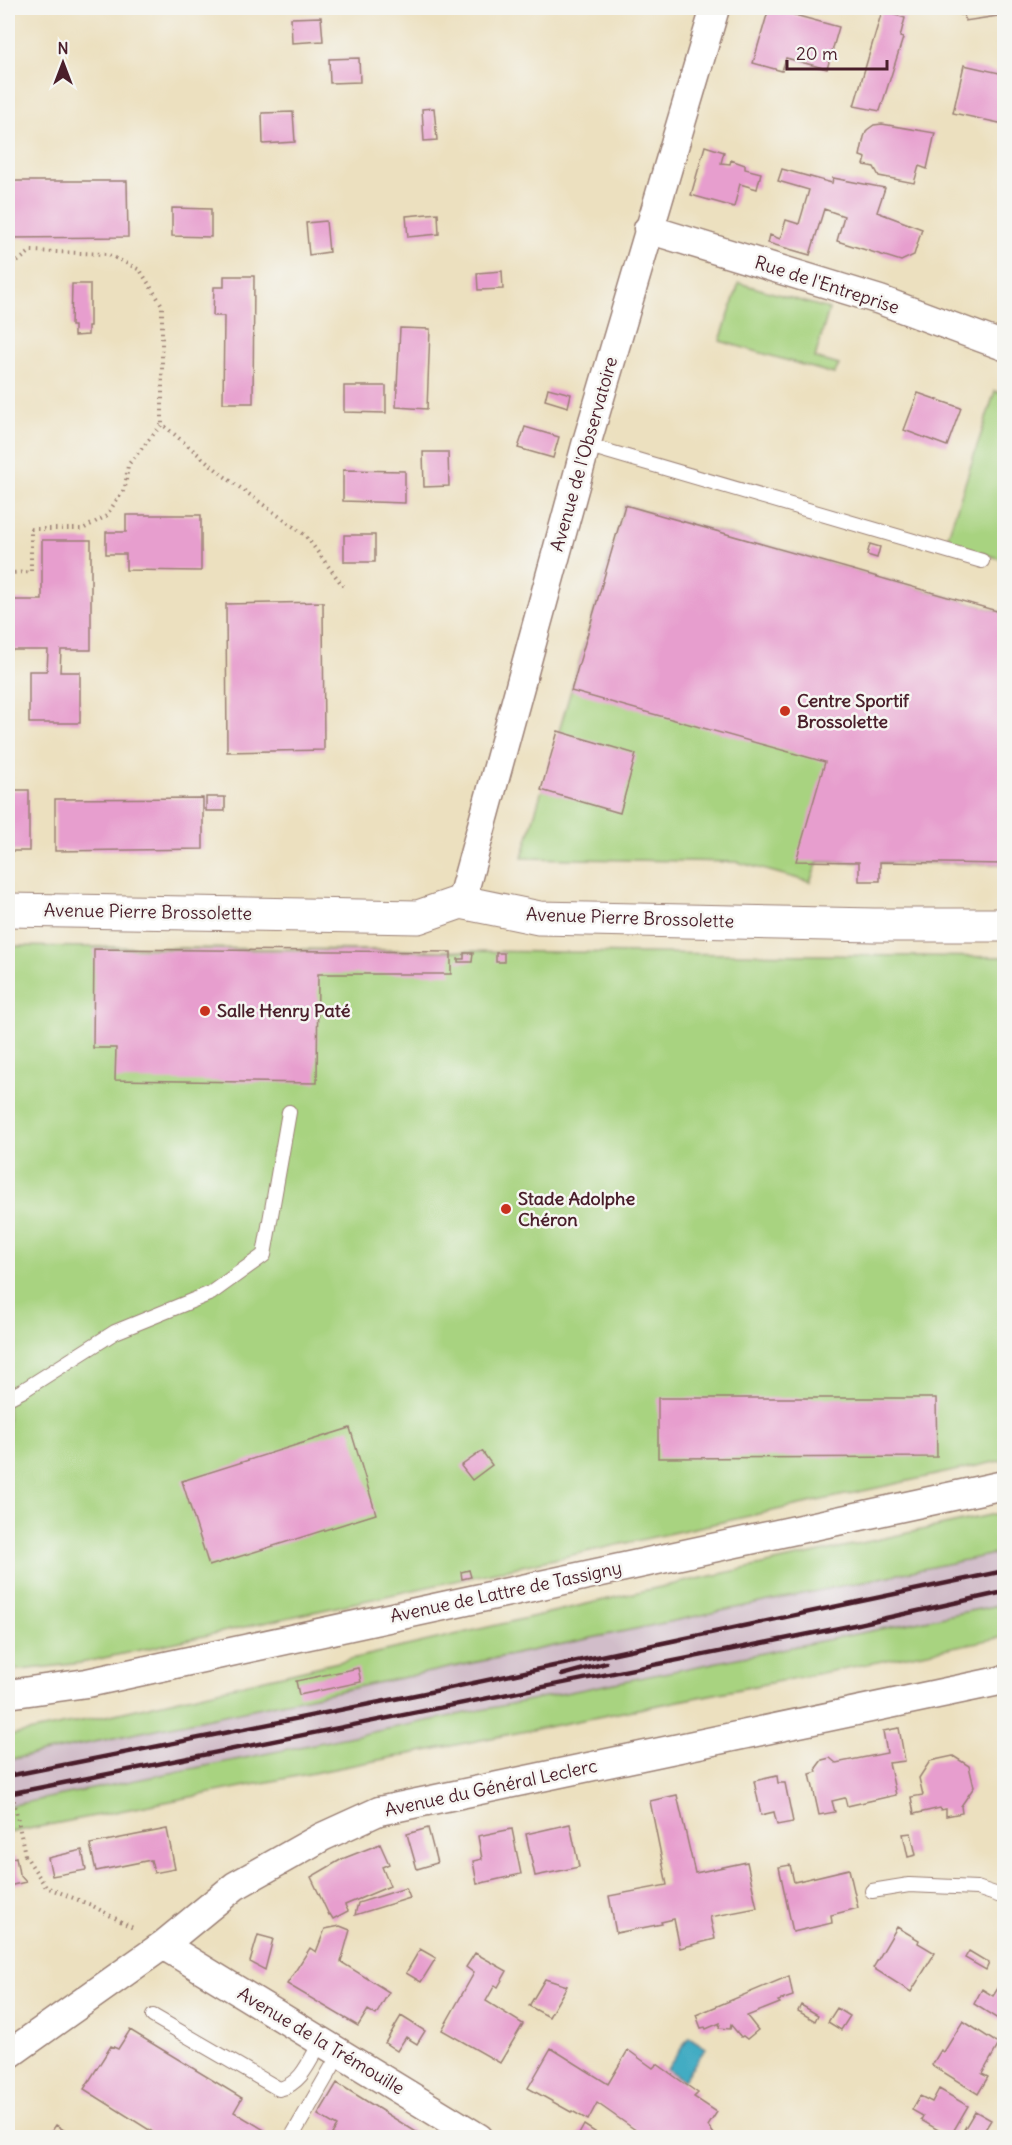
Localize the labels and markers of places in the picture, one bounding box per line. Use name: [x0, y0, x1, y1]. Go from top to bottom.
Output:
place label: Centre Sportif Brossolette: [797, 689, 910, 733]
marker: Centre Sportif Brossolette: [778, 704, 792, 718]
place label: Salle Henry Paté: [217, 999, 351, 1022]
marker: Salle Henry Paté: [198, 1004, 212, 1018]
place label: Stade Adolphe Chéron: [518, 1187, 635, 1231]
marker: Stade Adolphe Chéron: [499, 1202, 513, 1216]

